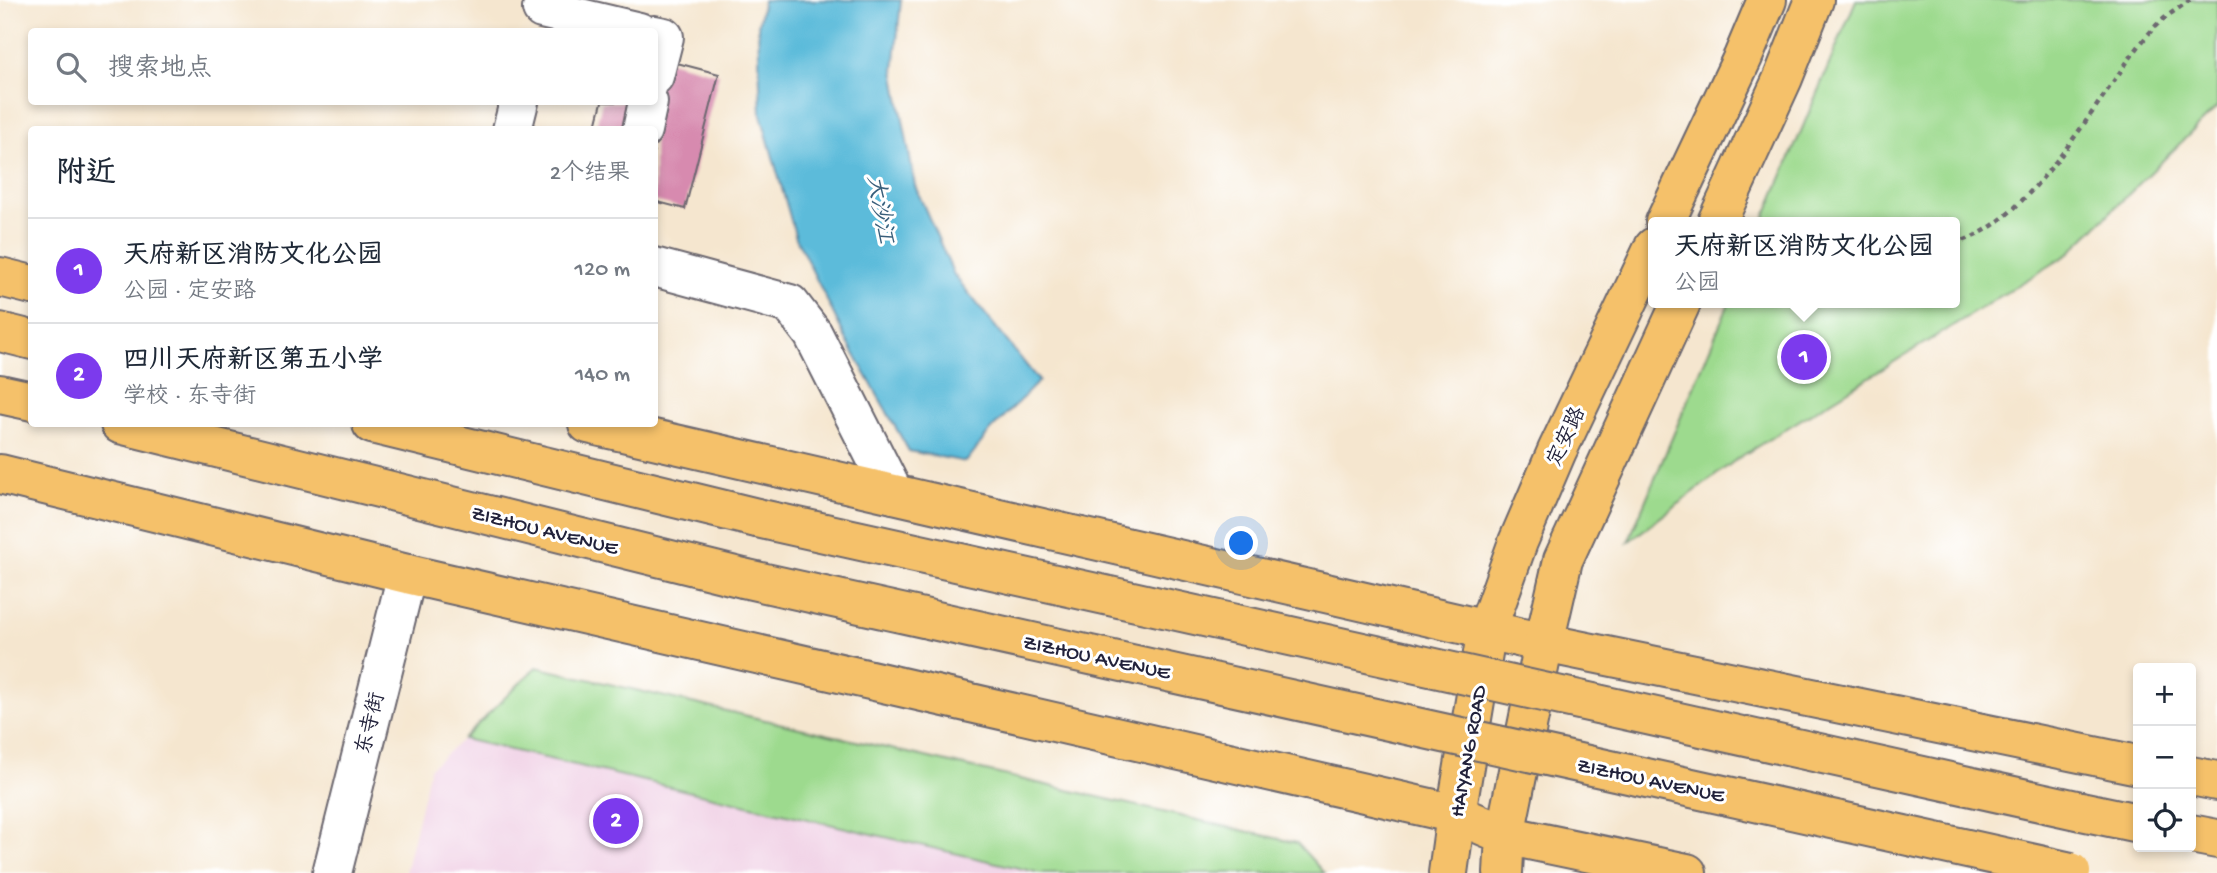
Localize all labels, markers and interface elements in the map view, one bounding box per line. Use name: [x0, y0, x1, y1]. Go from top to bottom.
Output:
search box: [28, 28, 658, 105]
icon: search: [52, 48, 90, 86]
text: 搜索地点: [108, 55, 212, 86]
text: 附近: [56, 158, 116, 193]
text: 2个结果: [550, 161, 630, 188]
water label: 大沙江: [859, 173, 899, 247]
popup: [1648, 217, 1960, 308]
text: 天府新区消防文化公园: [1674, 234, 1934, 265]
text: 天府新区消防文化公园: [123, 242, 383, 273]
text: 1: [74, 257, 84, 284]
text: 120 m: [575, 257, 630, 284]
text: 公园: [1674, 271, 1720, 298]
text: 公园 · 定安路: [123, 279, 256, 306]
pin: 1: [1781, 331, 1827, 383]
text: 四川天府新区第五小学: [123, 347, 383, 378]
text: 2: [73, 362, 85, 389]
text: 140 m: [575, 362, 630, 389]
text: 学校 · 东寺街: [123, 384, 256, 411]
street label: 定安路: [1542, 403, 1593, 471]
street label: ZIZHOU AVENUE: [468, 502, 621, 563]
your location: [1224, 526, 1258, 560]
street label: ZIZHOU AVENUE: [1020, 632, 1173, 687]
map controls: [2133, 663, 2196, 852]
button: +: [2133, 663, 2196, 726]
street label: HAIYANG ROAD: [1447, 684, 1494, 819]
street label: 东寺街: [351, 690, 392, 757]
button: −: [2133, 726, 2196, 789]
street label: ZIZHOU AVENUE: [1574, 755, 1727, 810]
button: locate: [2133, 789, 2196, 852]
pin: 2: [593, 795, 639, 847]

